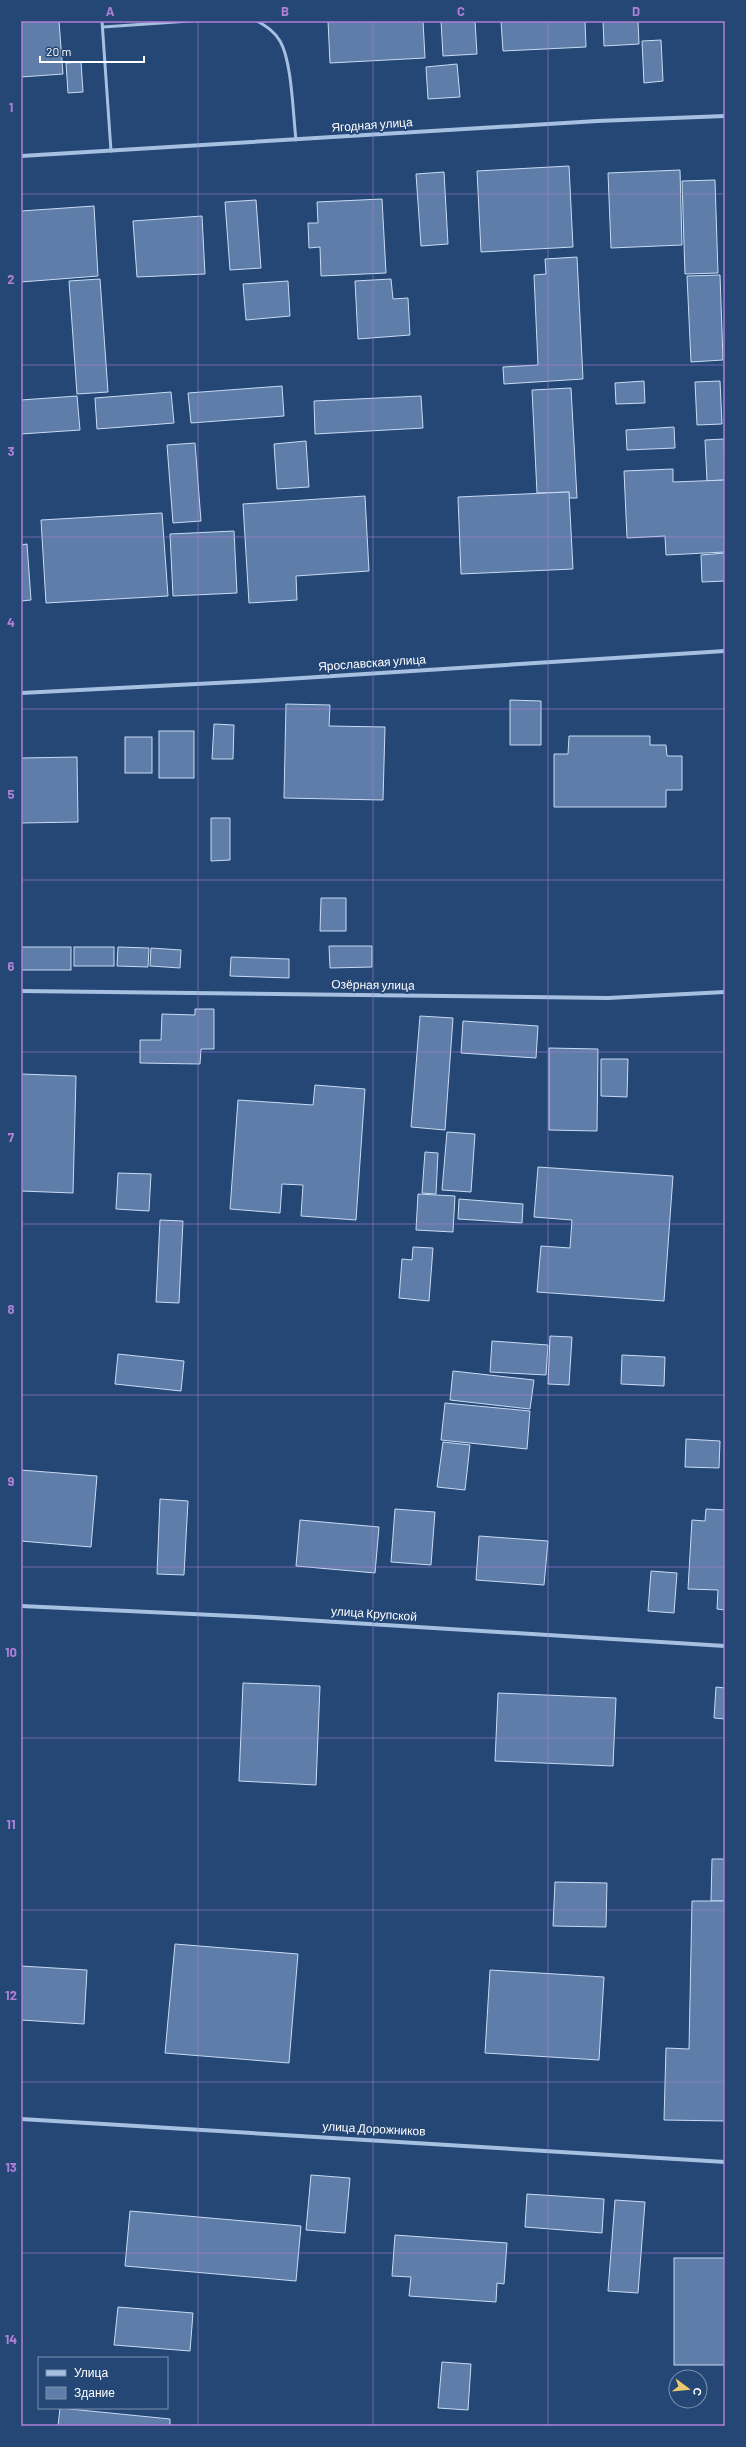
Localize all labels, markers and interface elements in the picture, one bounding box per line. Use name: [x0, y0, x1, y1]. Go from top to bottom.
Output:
text: A: [106, 3, 115, 19]
text: B: [281, 3, 289, 19]
text: C: [457, 3, 465, 19]
text: D: [632, 3, 640, 19]
scale bar: [40, 38, 144, 64]
text: 20 m: [46, 44, 72, 58]
text: 1: [9, 99, 13, 115]
street label: Ягодная улица: [331, 114, 413, 135]
text: 2: [7, 271, 15, 287]
text: 3: [7, 443, 15, 459]
text: 4: [7, 614, 15, 630]
street label: Ярославская улица: [318, 651, 427, 674]
text: 5: [7, 786, 15, 802]
text: 6: [8, 958, 15, 974]
street label: Озёрная улица: [331, 976, 415, 993]
text: 7: [8, 1129, 15, 1145]
text: 8: [7, 1301, 15, 1317]
text: 9: [8, 1473, 15, 1489]
street label: улица Крупской: [331, 1603, 418, 1624]
text: 10: [5, 1644, 17, 1660]
text: 11: [6, 1816, 16, 1832]
text: 12: [5, 1987, 17, 2003]
street label: улица Дорожников: [322, 2118, 426, 2139]
text: 13: [5, 2159, 17, 2175]
text: 14: [5, 2331, 17, 2347]
legend: [38, 2357, 168, 2409]
text: Улица: [74, 2365, 108, 2380]
north arrow: [668, 2369, 708, 2409]
text: Здание: [74, 2385, 115, 2400]
text: С: [691, 2386, 705, 2398]

